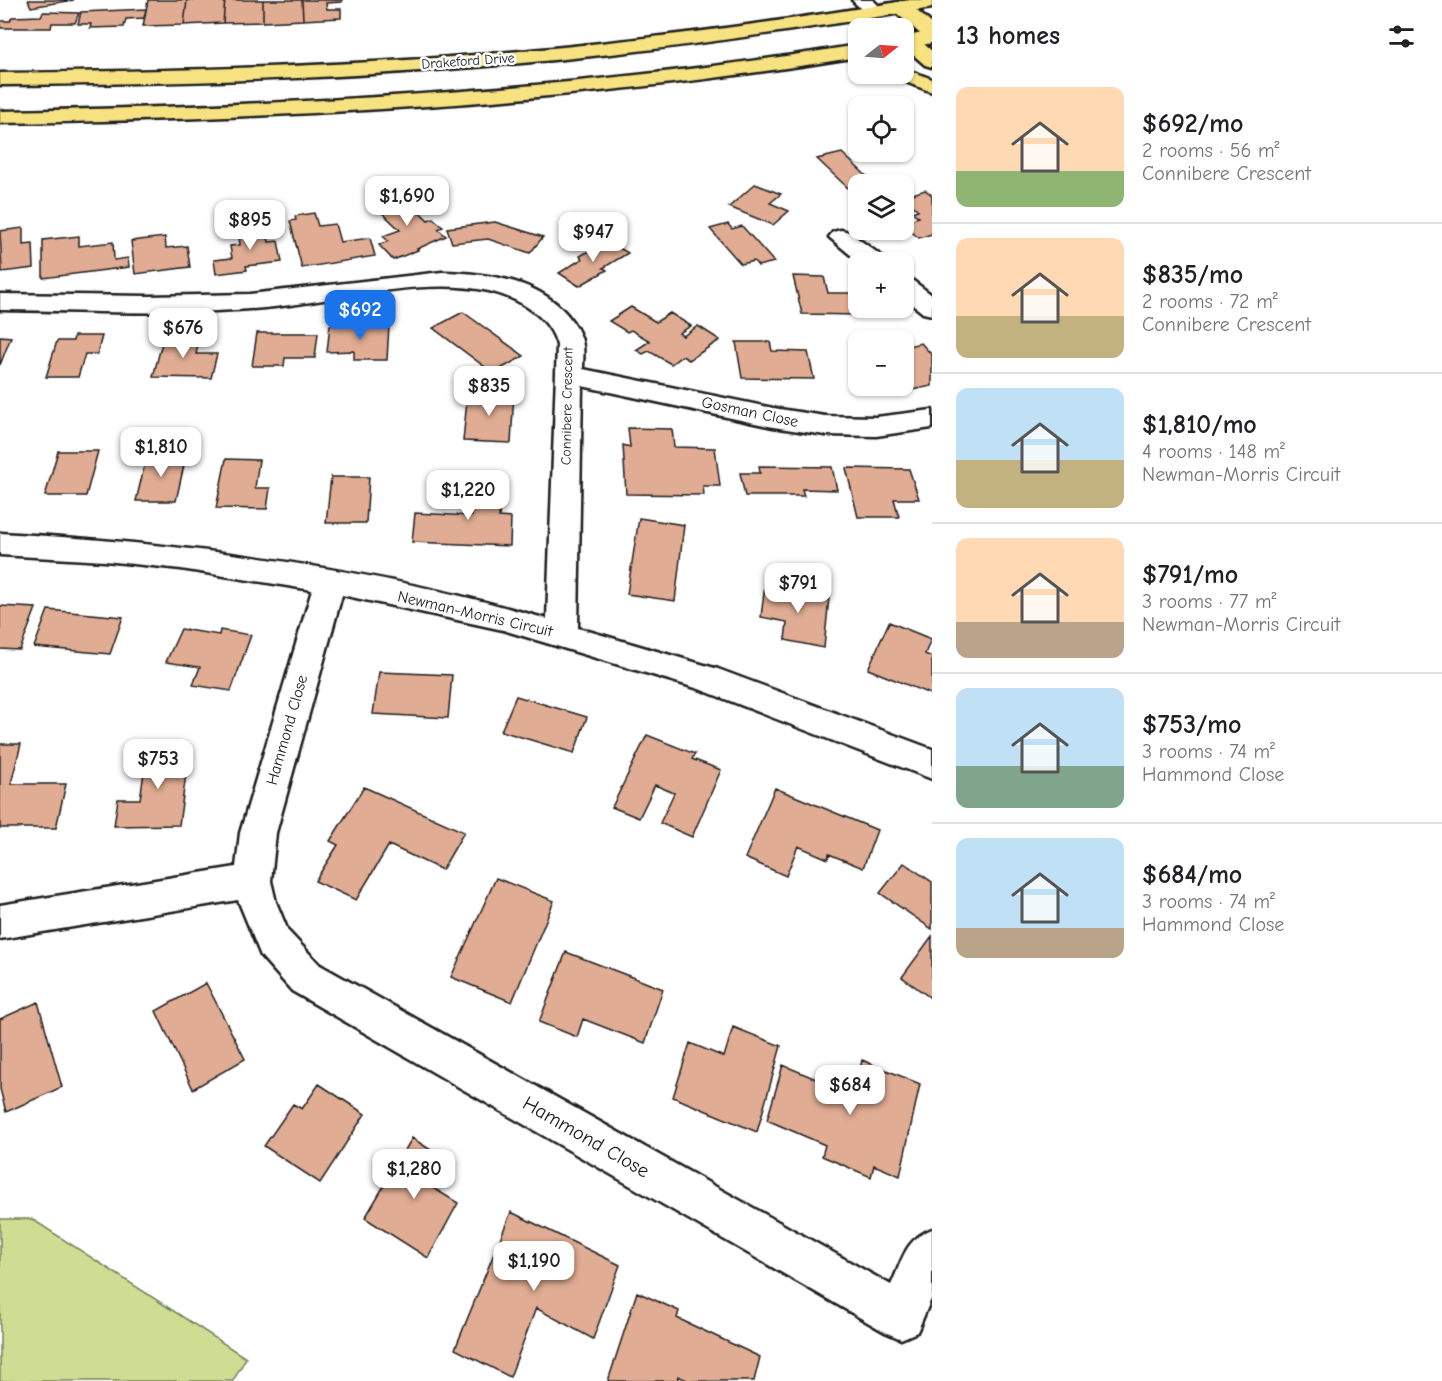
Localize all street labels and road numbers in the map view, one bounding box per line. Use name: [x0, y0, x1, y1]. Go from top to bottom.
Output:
street label: Drakeford Drive: [421, 49, 515, 73]
street label: Connibere Crescent: [557, 346, 577, 465]
street label: Gosman Close: [700, 393, 800, 431]
street label: Newman-Morris Circuit: [396, 587, 555, 641]
street label: Hammond Close: [263, 673, 311, 787]
street label: Hammond Close: [519, 1091, 653, 1183]

